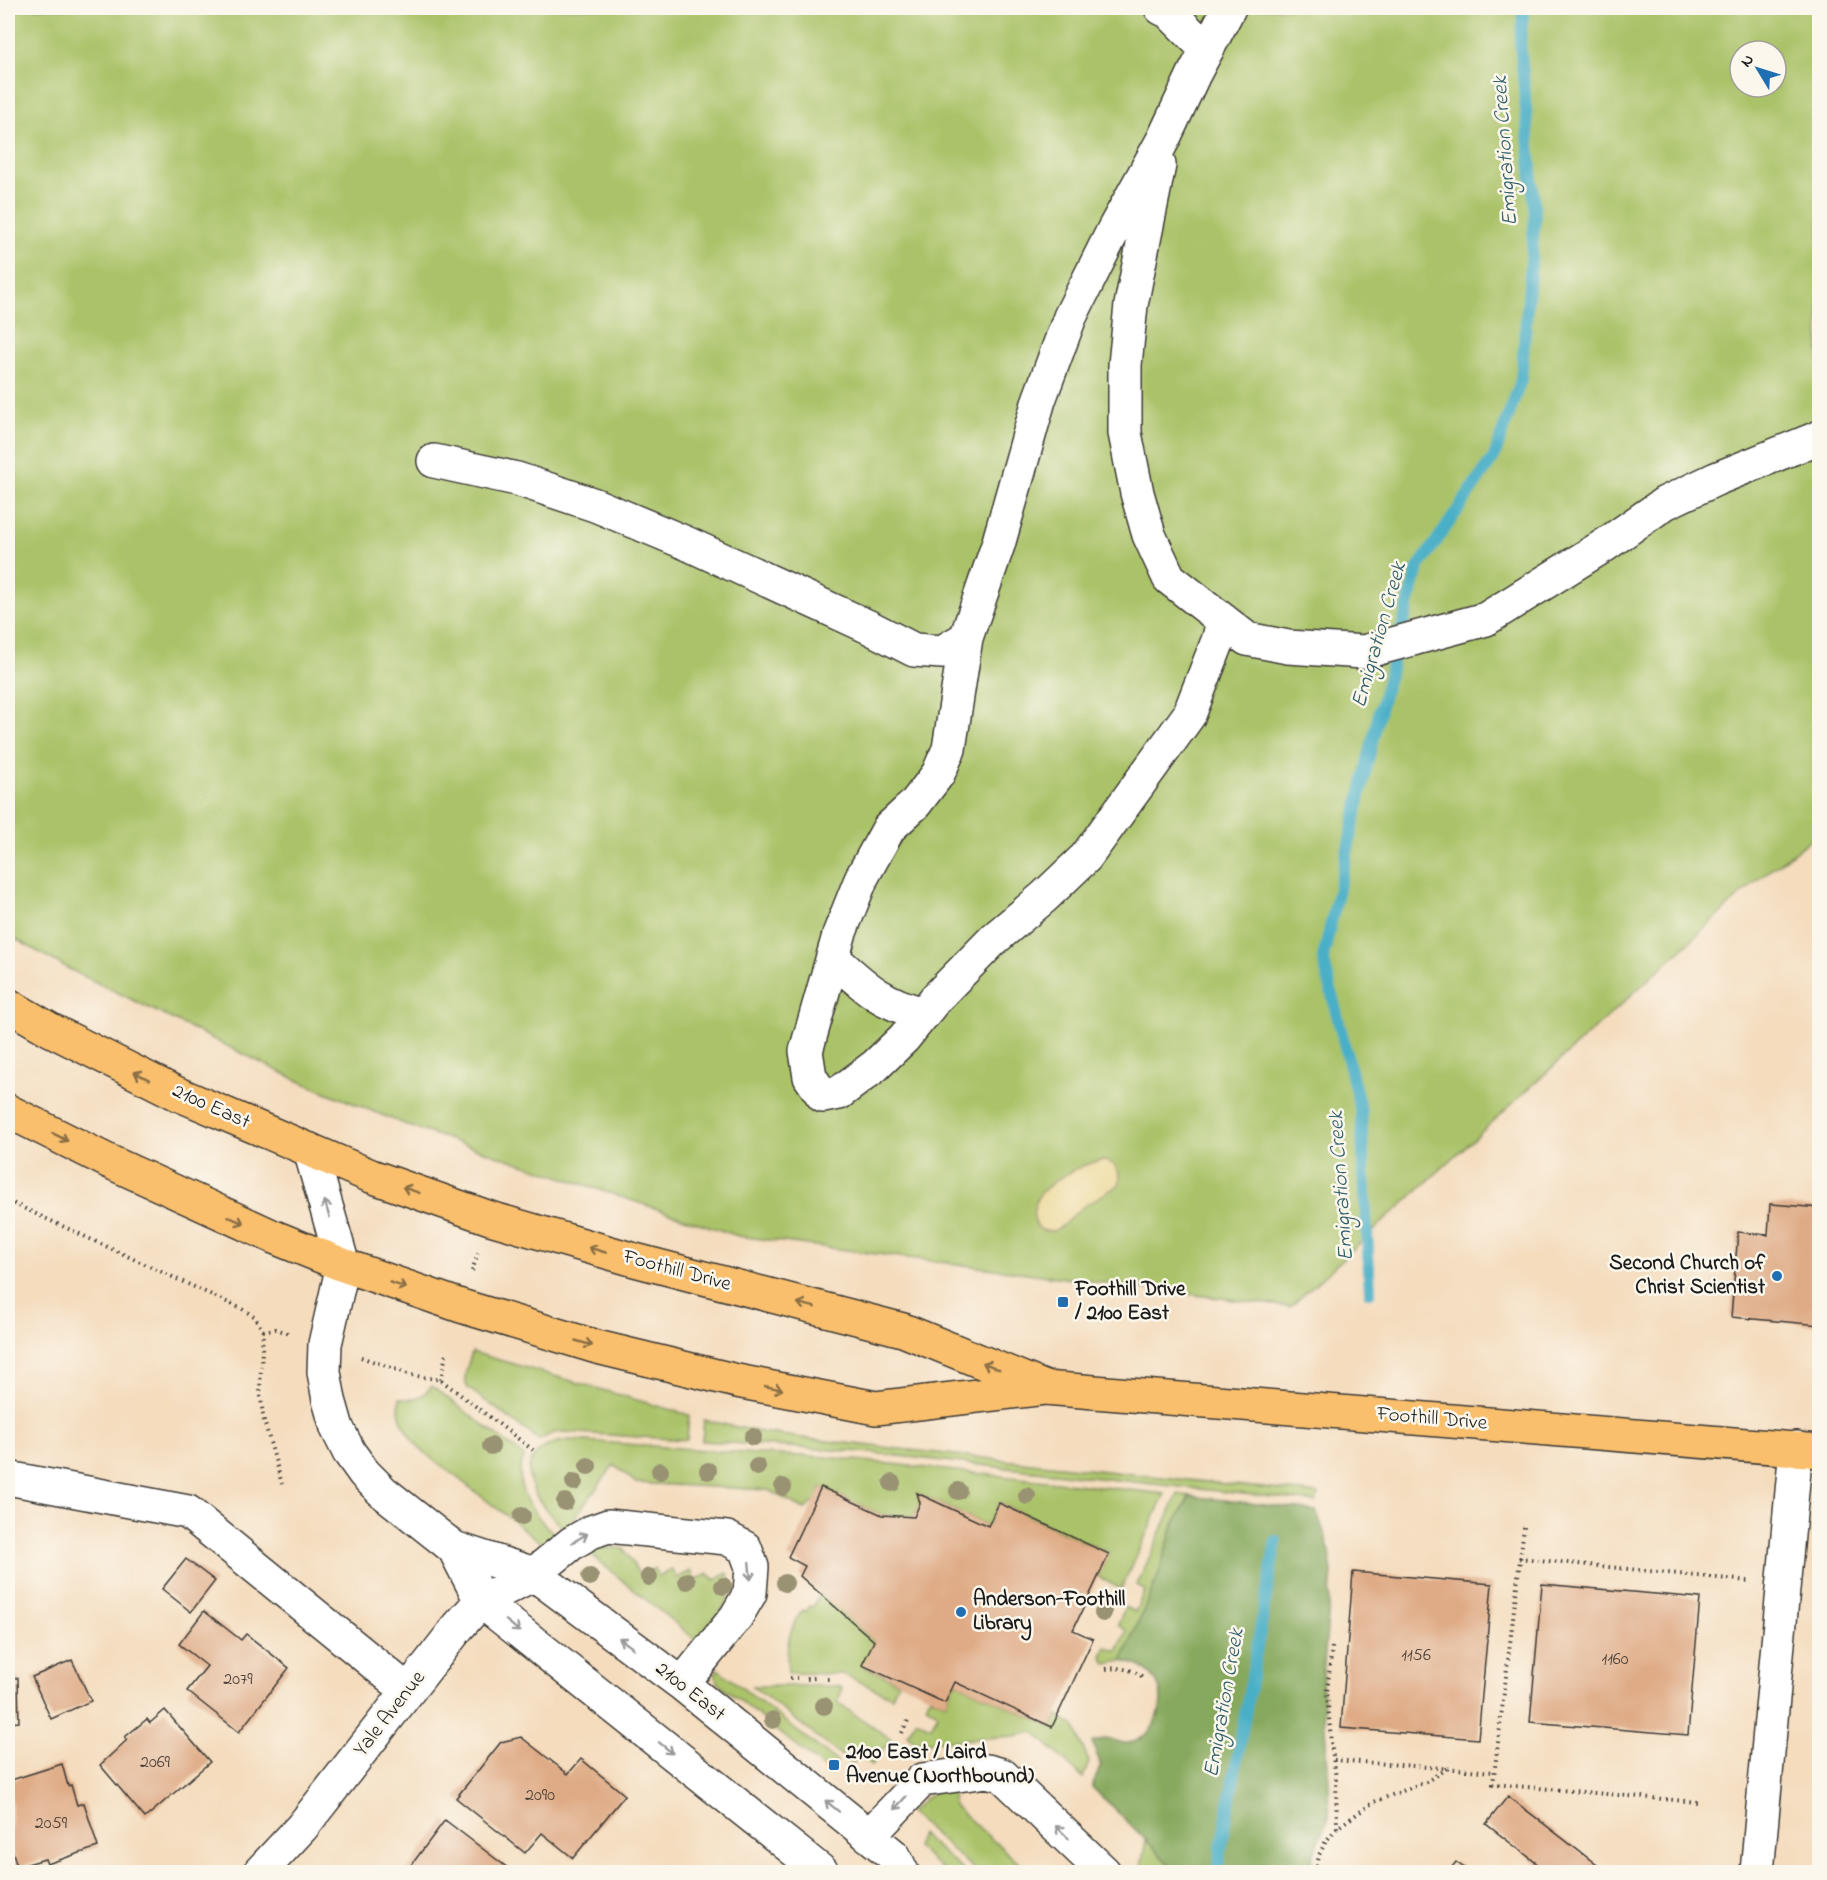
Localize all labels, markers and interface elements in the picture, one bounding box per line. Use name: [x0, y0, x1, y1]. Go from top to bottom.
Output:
north arrow: [1728, 39, 1788, 99]
text: N: [1735, 49, 1761, 73]
water label: Emigration Creek: [1485, 74, 1527, 227]
water label: Emigration Creek: [1344, 557, 1416, 712]
one-way arrow: [133, 1069, 151, 1081]
street label: 2100 East: [167, 1077, 255, 1137]
water label: Emigration Creek: [1321, 1109, 1363, 1262]
one-way arrow: [50, 1132, 68, 1144]
one-way arrow: [402, 1184, 421, 1195]
one-way arrow: [321, 1200, 332, 1219]
one-way arrow: [227, 1215, 245, 1226]
street label: Foothill Drive: [619, 1242, 735, 1300]
one-way arrow: [588, 1244, 607, 1255]
place label: Second Church of Christ Scientist: [1609, 1249, 1766, 1303]
marker: Second Church of Christ Scientist: [1770, 1269, 1784, 1283]
place label: Foothill Drive / 2100 East: [1074, 1275, 1186, 1329]
one-way arrow: [388, 1280, 407, 1291]
marker: Foothill Drive / 2100 East: [1056, 1295, 1070, 1309]
one-way arrow: [797, 1299, 816, 1310]
one-way arrow: [574, 1338, 593, 1349]
one-way arrow: [982, 1360, 1000, 1371]
one-way arrow: [763, 1383, 783, 1394]
street label: Foothill Drive: [1375, 1399, 1489, 1439]
one-way arrow: [571, 1532, 588, 1544]
one-way arrow: [745, 1561, 756, 1580]
place label: Anderson-Foothill Library: [973, 1585, 1126, 1641]
marker: Anderson-Foothill Library: [954, 1605, 968, 1619]
one-way arrow: [505, 1620, 521, 1633]
water label: Emigration Creek: [1196, 1625, 1254, 1780]
one-way arrow: [618, 1637, 634, 1649]
house number: 1156: [1401, 1643, 1431, 1669]
house number: 1160: [1601, 1647, 1629, 1673]
street label: 2100 East: [648, 1655, 732, 1729]
street label: Yale Avenue: [347, 1664, 434, 1763]
house number: 2079: [223, 1667, 253, 1693]
place label: 2100 East / Laird Avenue (Northbound): [845, 1738, 1035, 1792]
one-way arrow: [658, 1741, 674, 1754]
house number: 2069: [140, 1750, 171, 1776]
marker: 2100 East / Laird Avenue (Northbound): [827, 1758, 841, 1772]
house number: 2090: [525, 1783, 555, 1809]
one-way arrow: [894, 1795, 908, 1810]
one-way arrow: [825, 1800, 841, 1813]
house number: 2059: [35, 1811, 68, 1837]
one-way arrow: [1054, 1824, 1069, 1839]

